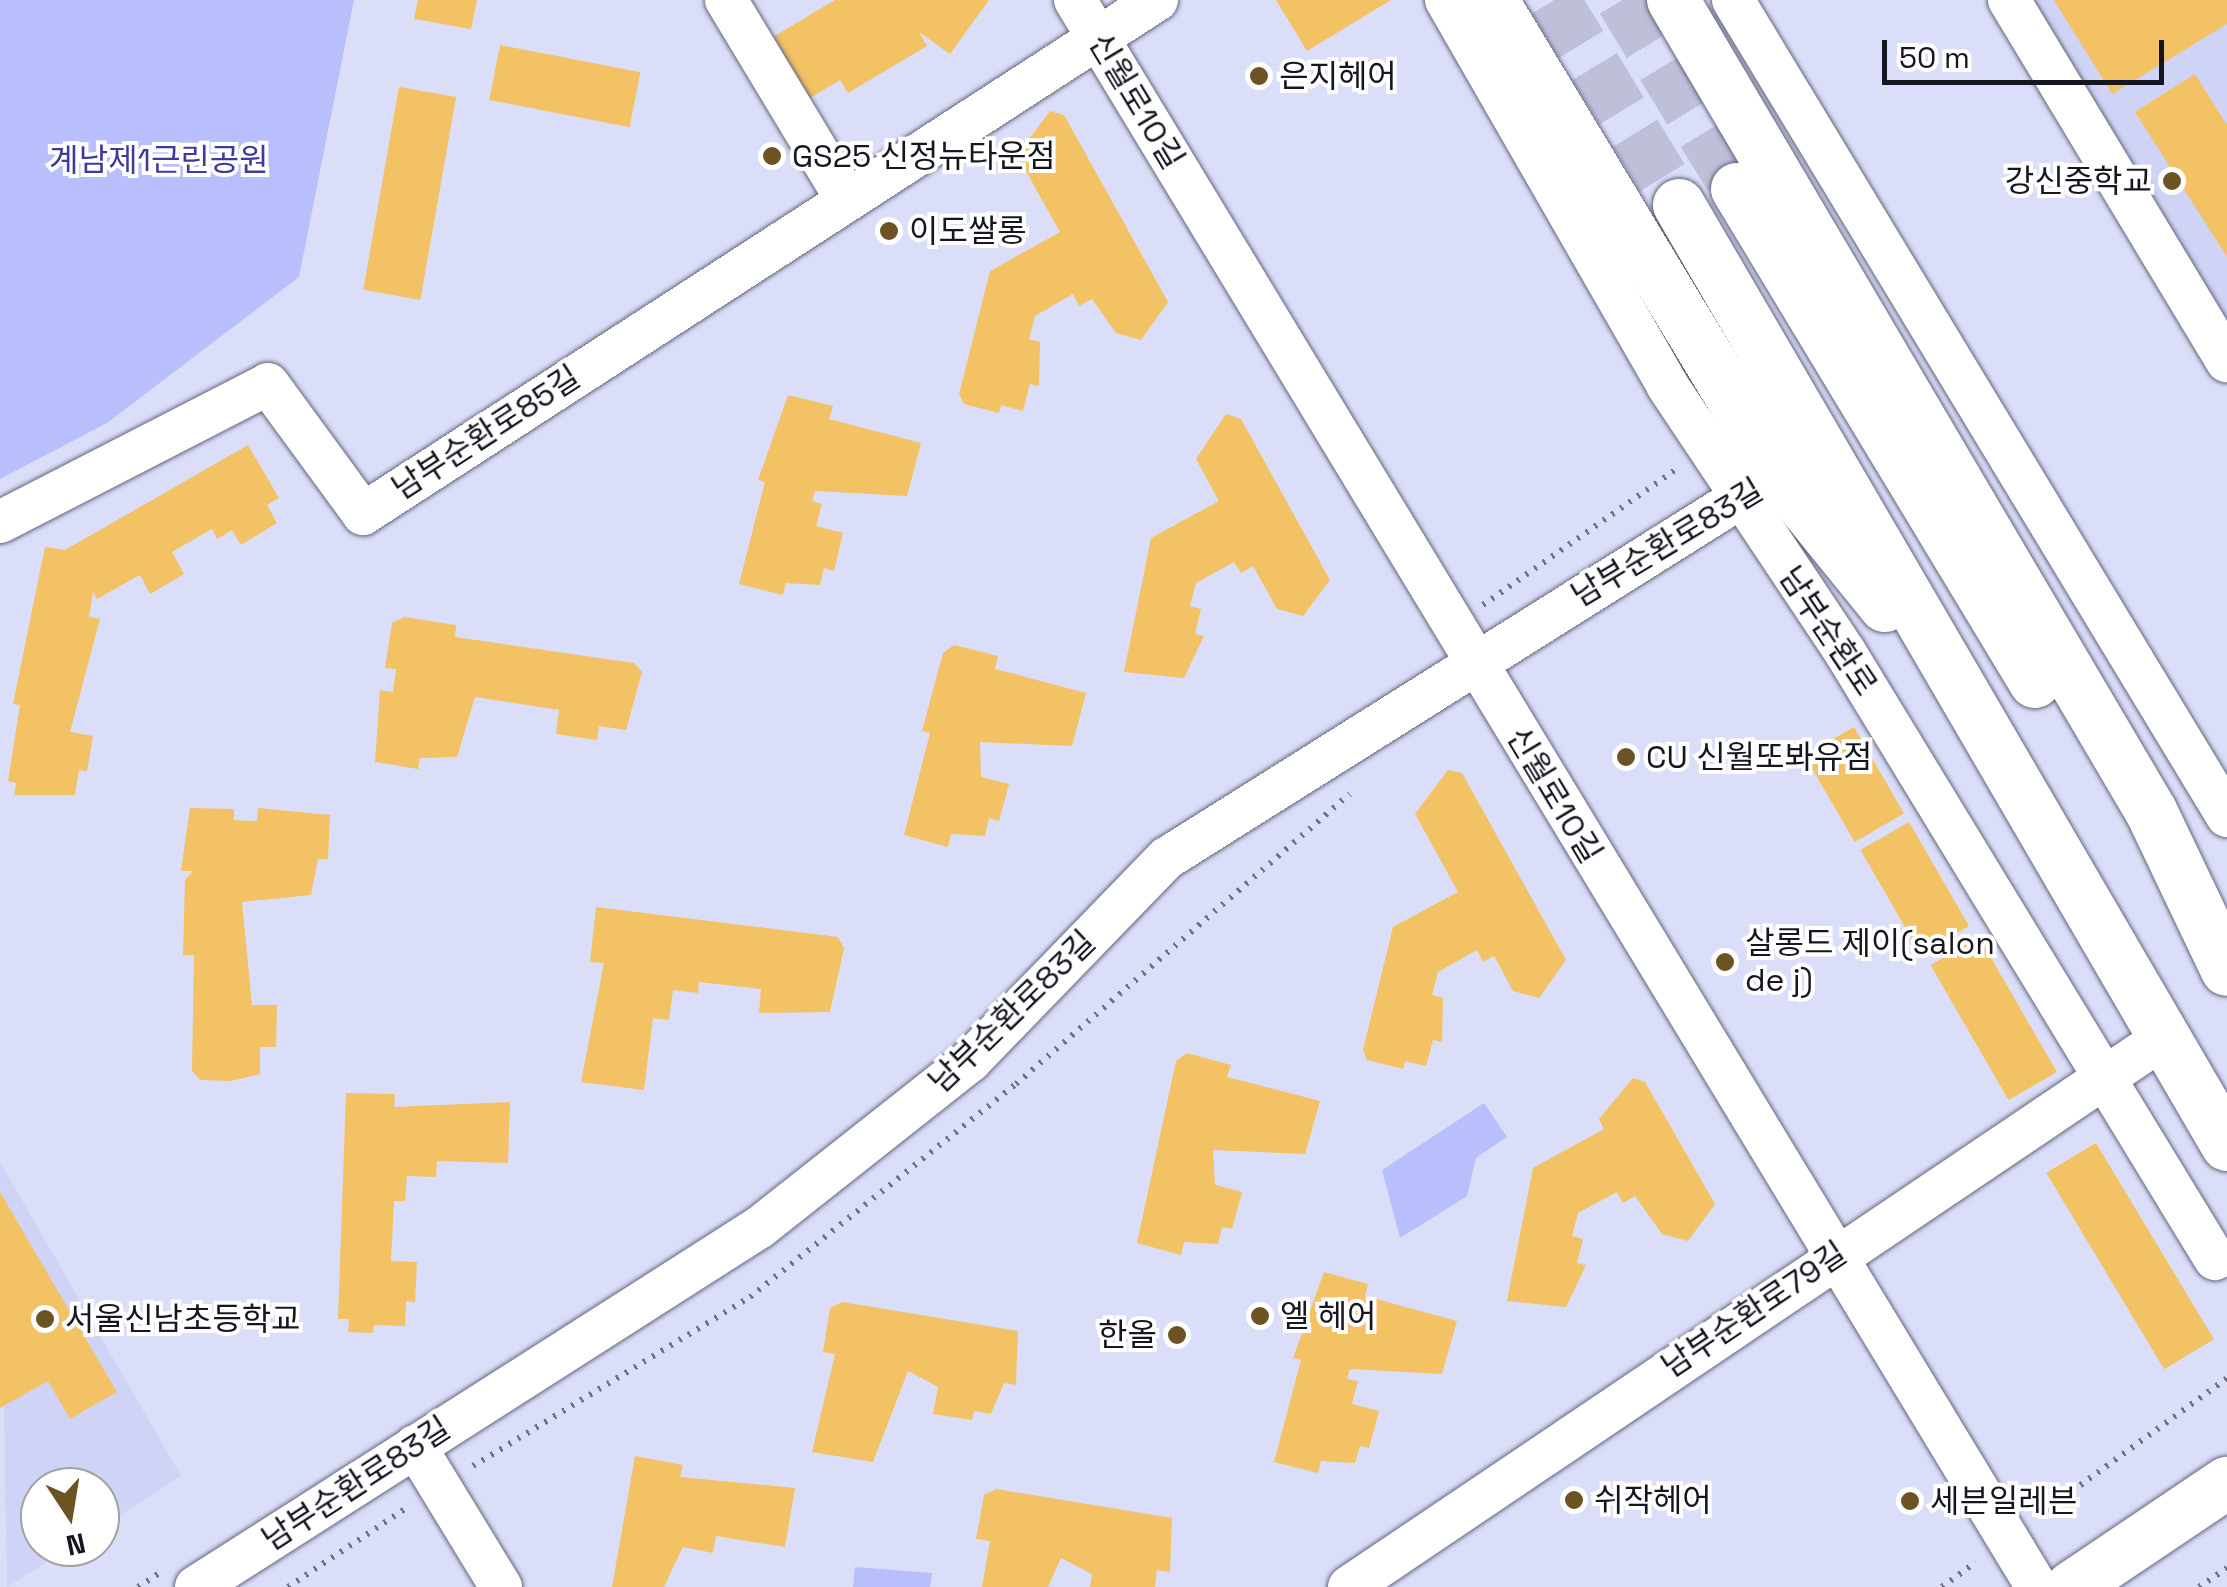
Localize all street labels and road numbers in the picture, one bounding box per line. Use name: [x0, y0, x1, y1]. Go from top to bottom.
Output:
street label: 신월로10길: [1080, 26, 1192, 176]
street label: 남부순환로85길: [385, 358, 587, 508]
street label: 남부순환로83길: [1565, 471, 1769, 615]
street label: 남부순환로: [1771, 559, 1885, 703]
street label: 신월로10길: [1498, 720, 1610, 870]
street label: 남부순환로83길: [921, 923, 1103, 1101]
street label: 남부순환로79길: [1654, 1234, 1854, 1386]
street label: 남부순환로83길: [255, 1409, 457, 1559]

